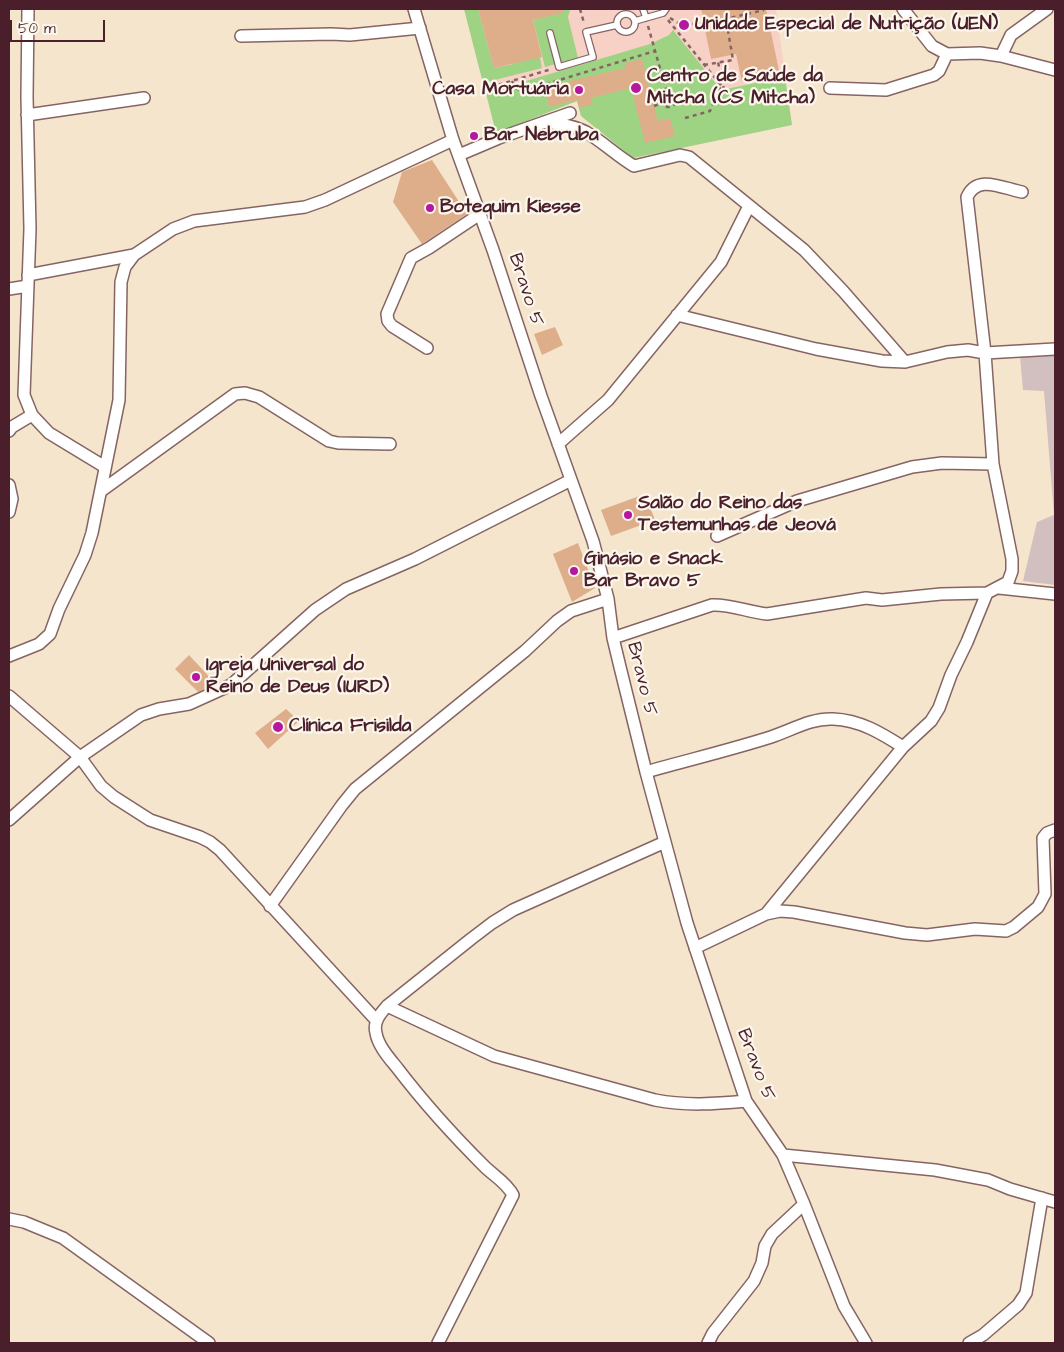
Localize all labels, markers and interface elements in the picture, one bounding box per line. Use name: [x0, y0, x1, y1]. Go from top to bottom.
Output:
scale bar: [12, 10, 108, 42]
place label: Unidade Especial de Nutrição (UEN): [695, 14, 998, 36]
text: 50 m: [18, 18, 56, 39]
marker: Unidade Especial de Nutrição (UEN): [677, 18, 691, 32]
place label: Centro de Saúde da Mitcha (CS Mitcha): [647, 66, 823, 110]
place label: Casa Mortuária: [432, 79, 569, 101]
marker: Centro de Saúde da Mitcha (CS Mitcha): [629, 81, 643, 95]
marker: Casa Mortuária: [573, 84, 585, 96]
place label: Bar Nebruba: [484, 125, 599, 147]
marker: Bar Nebruba: [468, 130, 480, 142]
place label: Botequim Kiesse: [440, 197, 581, 219]
marker: Botequim Kiesse: [424, 202, 436, 214]
street label: Bravo 5: [503, 251, 547, 329]
place label: Salão do Reino das Testemunhas de Jeová: [638, 493, 836, 537]
marker: Salão do Reino das Testemunhas de Jeová: [622, 509, 634, 521]
place label: Ginásio e Snack Bar Bravo 5: [584, 549, 723, 593]
marker: Ginásio e Snack Bar Bravo 5: [568, 565, 580, 577]
street label: Bravo 5: [621, 640, 661, 718]
place label: Igreja Universal do Reino de Deus (IURD): [206, 655, 389, 699]
marker: Igreja Universal do Reino de Deus (IURD): [190, 671, 202, 683]
place label: Clínica Frisilda: [289, 716, 411, 738]
marker: Clínica Frisilda: [271, 720, 285, 734]
street label: Bravo 5: [731, 1026, 779, 1104]

